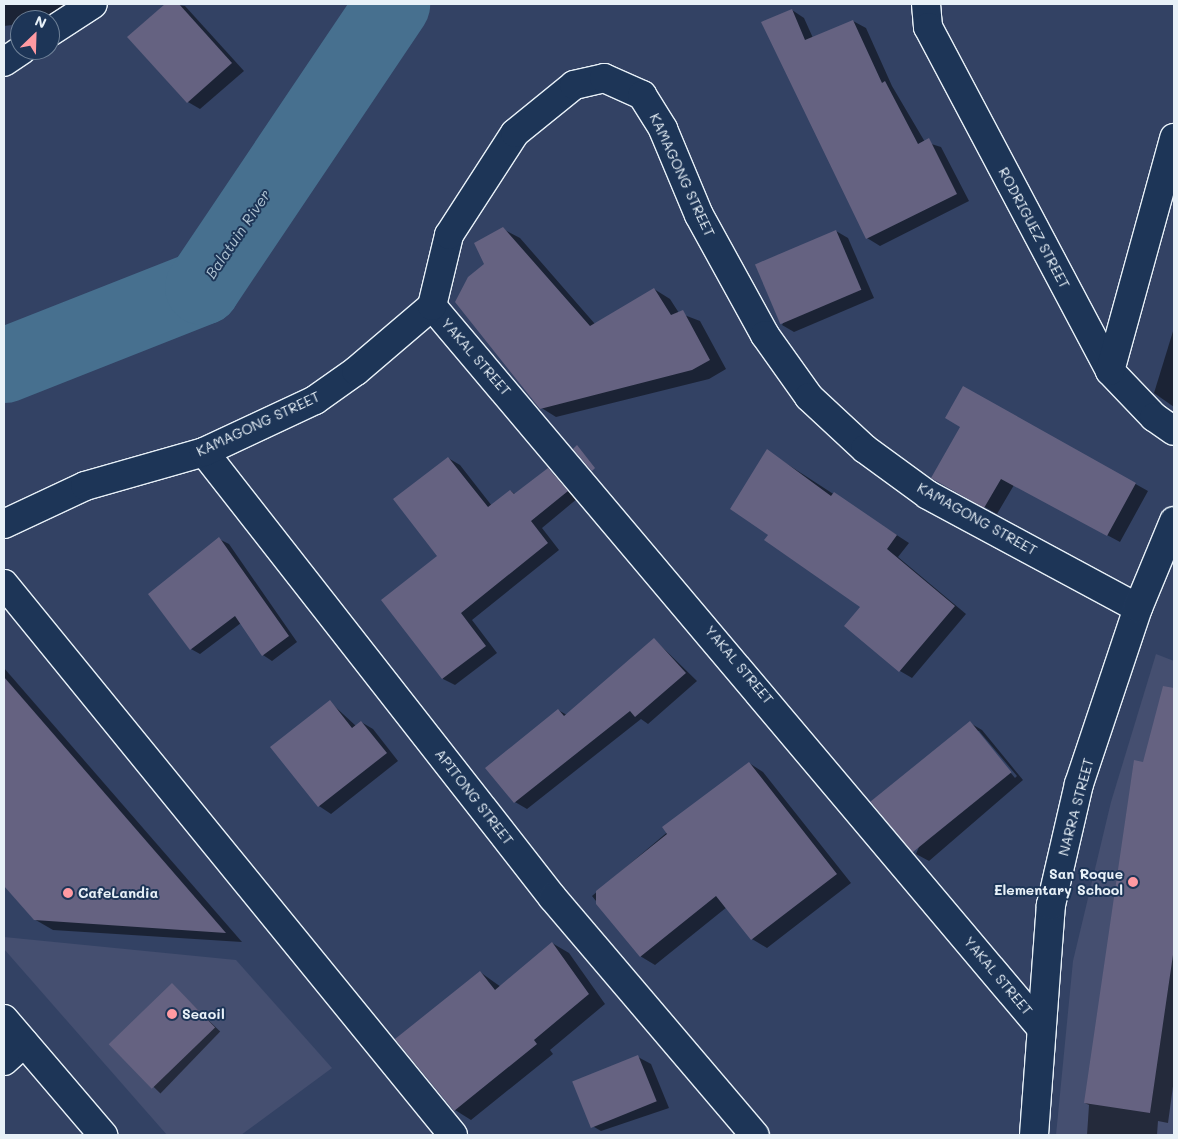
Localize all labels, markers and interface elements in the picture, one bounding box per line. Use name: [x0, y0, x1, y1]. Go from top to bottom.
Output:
north arrow: [10, 10, 60, 60]
text: N: [32, 11, 50, 33]
street label: KAMAGONG STREET: [646, 111, 718, 239]
street label: RODRIGUEZ STREET: [995, 164, 1073, 292]
water label: Balatuin River: [202, 186, 274, 282]
street label: YAKAL STREET: [438, 315, 514, 399]
street label: KAMAGONG STREET: [194, 388, 322, 460]
street label: KAMAGONG STREET: [914, 479, 1040, 559]
street label: YAKAL STREET: [701, 622, 777, 708]
street label: APITONG STREET: [431, 746, 517, 848]
street label: NARRA STREET: [1055, 756, 1097, 858]
place label: San Roque Elementary School: [994, 866, 1123, 899]
marker: San Roque Elementary School: [1127, 876, 1139, 888]
place label: CafeLandia: [78, 885, 158, 901]
marker: CafeLandia: [62, 887, 74, 899]
street label: YAKAL STREET: [960, 933, 1036, 1019]
place label: Seaoil: [182, 1006, 225, 1022]
marker: Seaoil: [166, 1008, 178, 1020]

